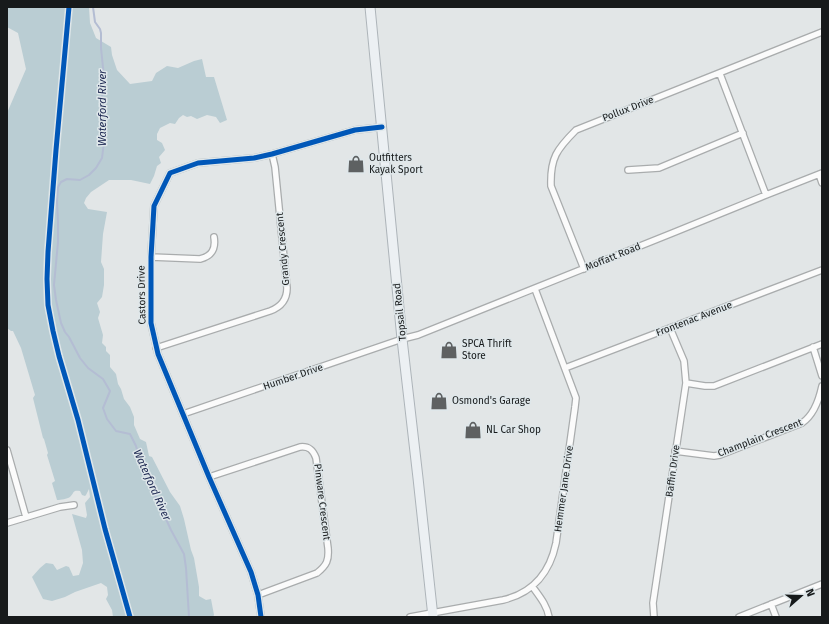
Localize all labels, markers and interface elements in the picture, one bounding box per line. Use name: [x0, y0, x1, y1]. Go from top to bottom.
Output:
water label: Waterford River: [96, 69, 109, 146]
street label: Pollux Drive: [601, 94, 655, 124]
place label: Outfitters Kayak Sport: [369, 152, 423, 176]
shop icon: Outfitters Kayak Sport: [346, 154, 366, 174]
street label: Grandy Crescent: [274, 212, 292, 286]
street label: Moffatt Road: [584, 240, 642, 274]
street label: Castors Drive: [135, 265, 149, 325]
street label: Topsail Road: [391, 283, 409, 341]
street label: Frontenac Avenue: [654, 299, 734, 339]
place label: SPCA Thrift Store: [462, 338, 512, 362]
shop icon: SPCA Thrift Store: [439, 340, 459, 360]
street label: Humber Drive: [261, 361, 325, 393]
shop icon: Osmond's Garage: [429, 391, 449, 411]
place label: Osmond's Garage: [452, 395, 530, 407]
street label: Champlain Crescent: [716, 416, 804, 460]
shop icon: NL Car Shop: [463, 420, 483, 440]
place label: NL Car Shop: [486, 424, 541, 436]
street label: Baffin Drive: [663, 444, 683, 498]
street label: Hemmer Jane Drive: [552, 445, 576, 533]
water label: Waterford River: [130, 447, 174, 523]
street label: Pinware Crescent: [311, 463, 333, 541]
north arrow: [781, 576, 821, 616]
text: N: [803, 587, 817, 598]

